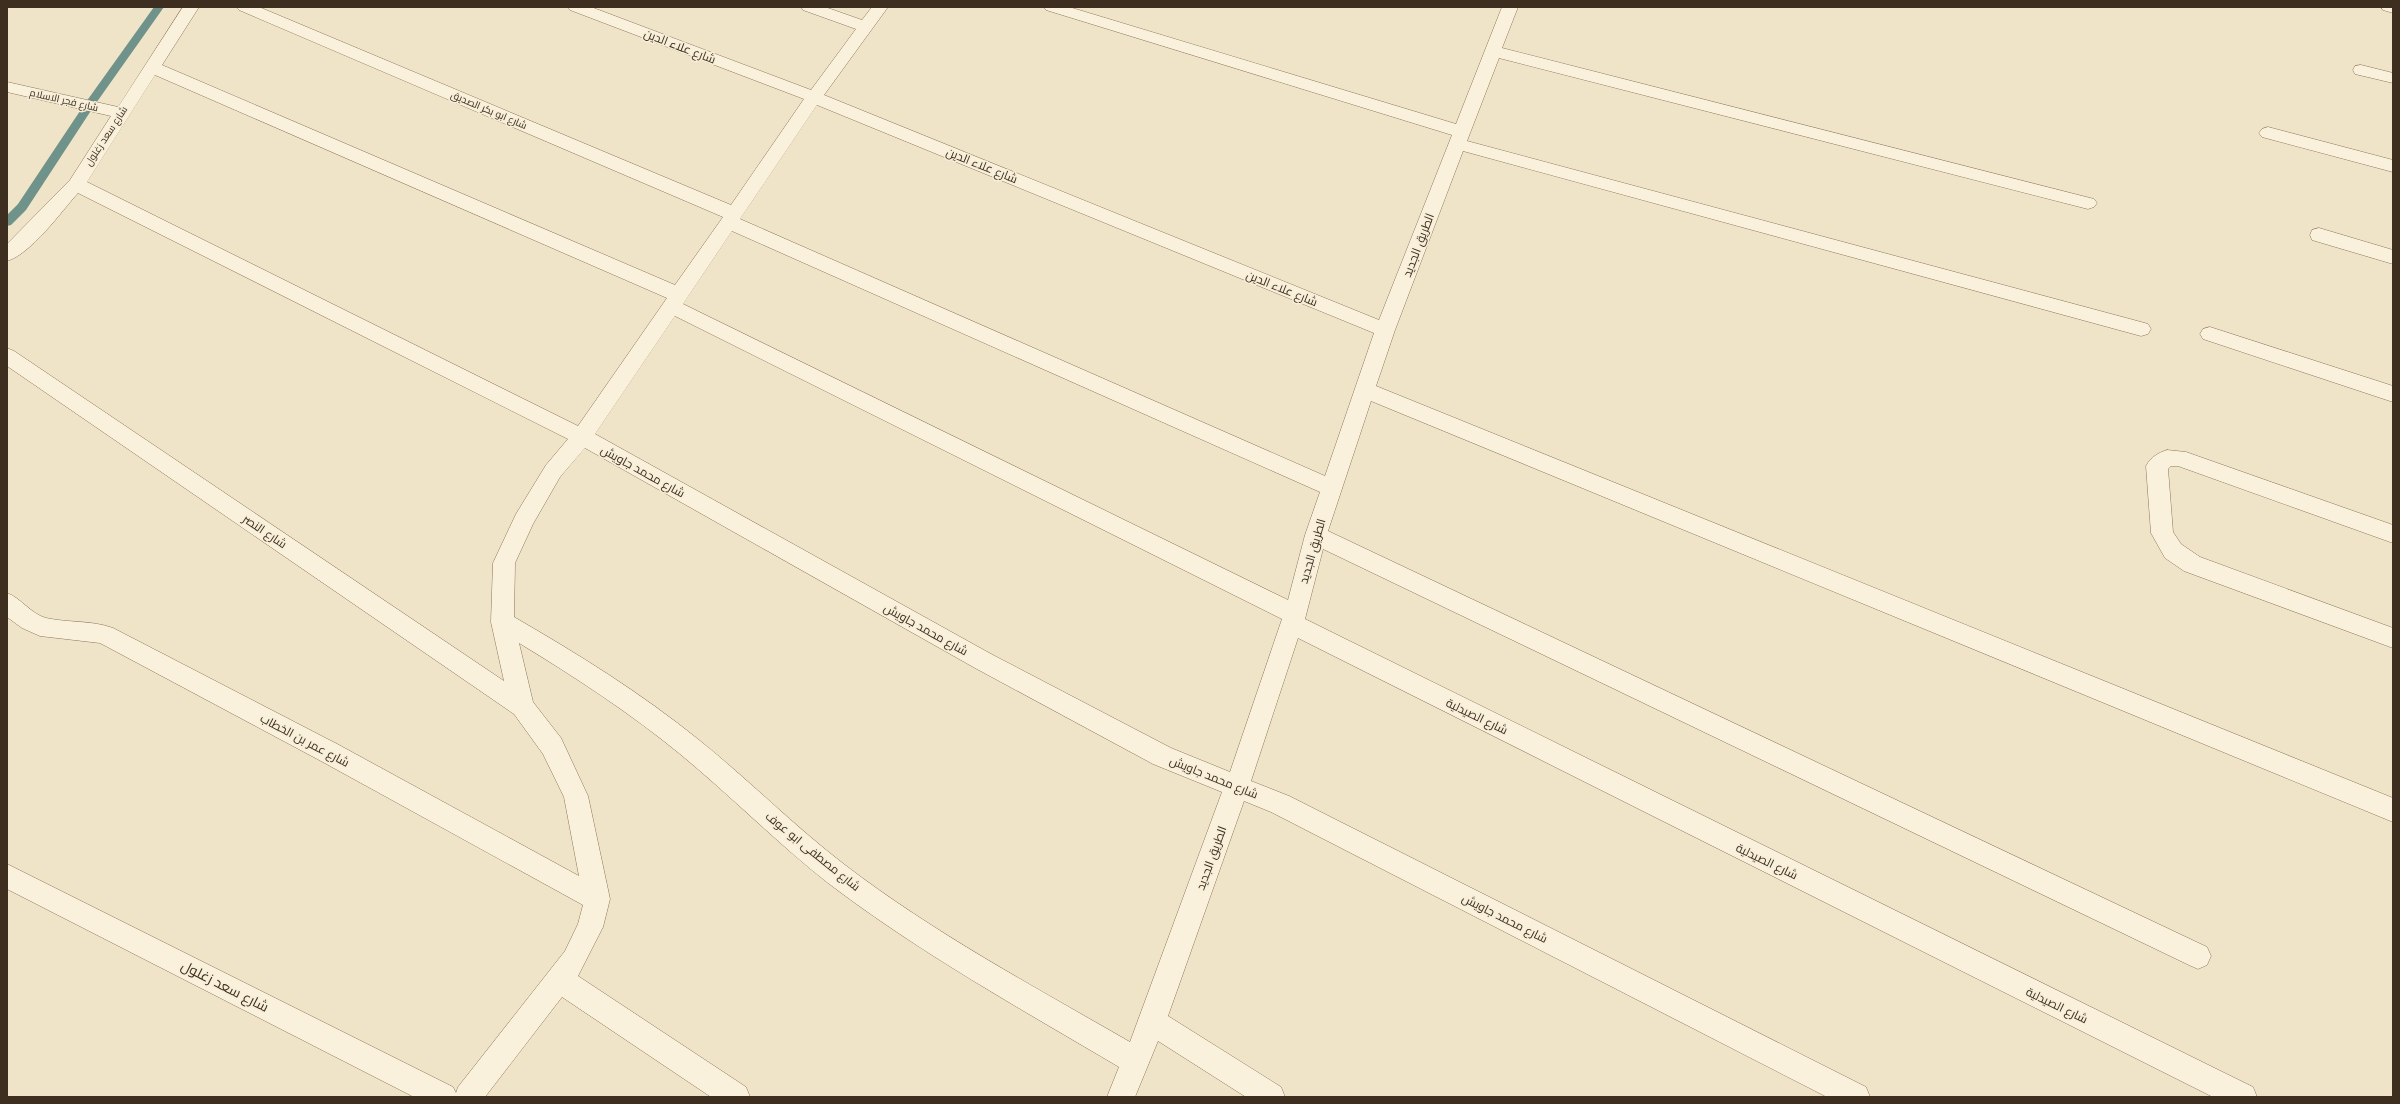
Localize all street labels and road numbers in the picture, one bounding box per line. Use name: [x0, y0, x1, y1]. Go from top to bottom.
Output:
street label: شارع علاء الدين: [642, 25, 718, 68]
street label: شارع فجر الاسلام: [28, 86, 100, 115]
street label: شارع ابو بكر الصديق: [449, 88, 529, 132]
street label: شارع سعد زغلول: [82, 104, 130, 168]
street label: شارع علاء الدين: [944, 144, 1020, 187]
street label: الطريق الجديد: [1399, 211, 1437, 279]
street label: شارع علاء الدين: [1244, 267, 1320, 310]
street label: شارع محمد جاويش: [598, 442, 688, 501]
street label: شارع النصر: [239, 510, 290, 552]
street label: الطريق الجديد: [1296, 517, 1328, 585]
street label: شارع محمد جاويش: [881, 600, 971, 659]
street label: شارع الصيدلية: [1443, 695, 1510, 738]
street label: شارع عمر بن الخطاب: [257, 710, 352, 771]
street label: شارع محمد جاويش: [1167, 752, 1260, 802]
street label: شارع مصطفى ابو عوف: [762, 808, 864, 895]
street label: الطريق الجديد: [1192, 824, 1230, 892]
street label: شارع الصيدلية: [1733, 840, 1800, 883]
street label: شارع محمد جاويش: [1459, 890, 1550, 947]
street label: شارع سعد زغلول: [178, 956, 272, 1016]
street label: شارع الصيدلية: [2023, 984, 2090, 1027]

